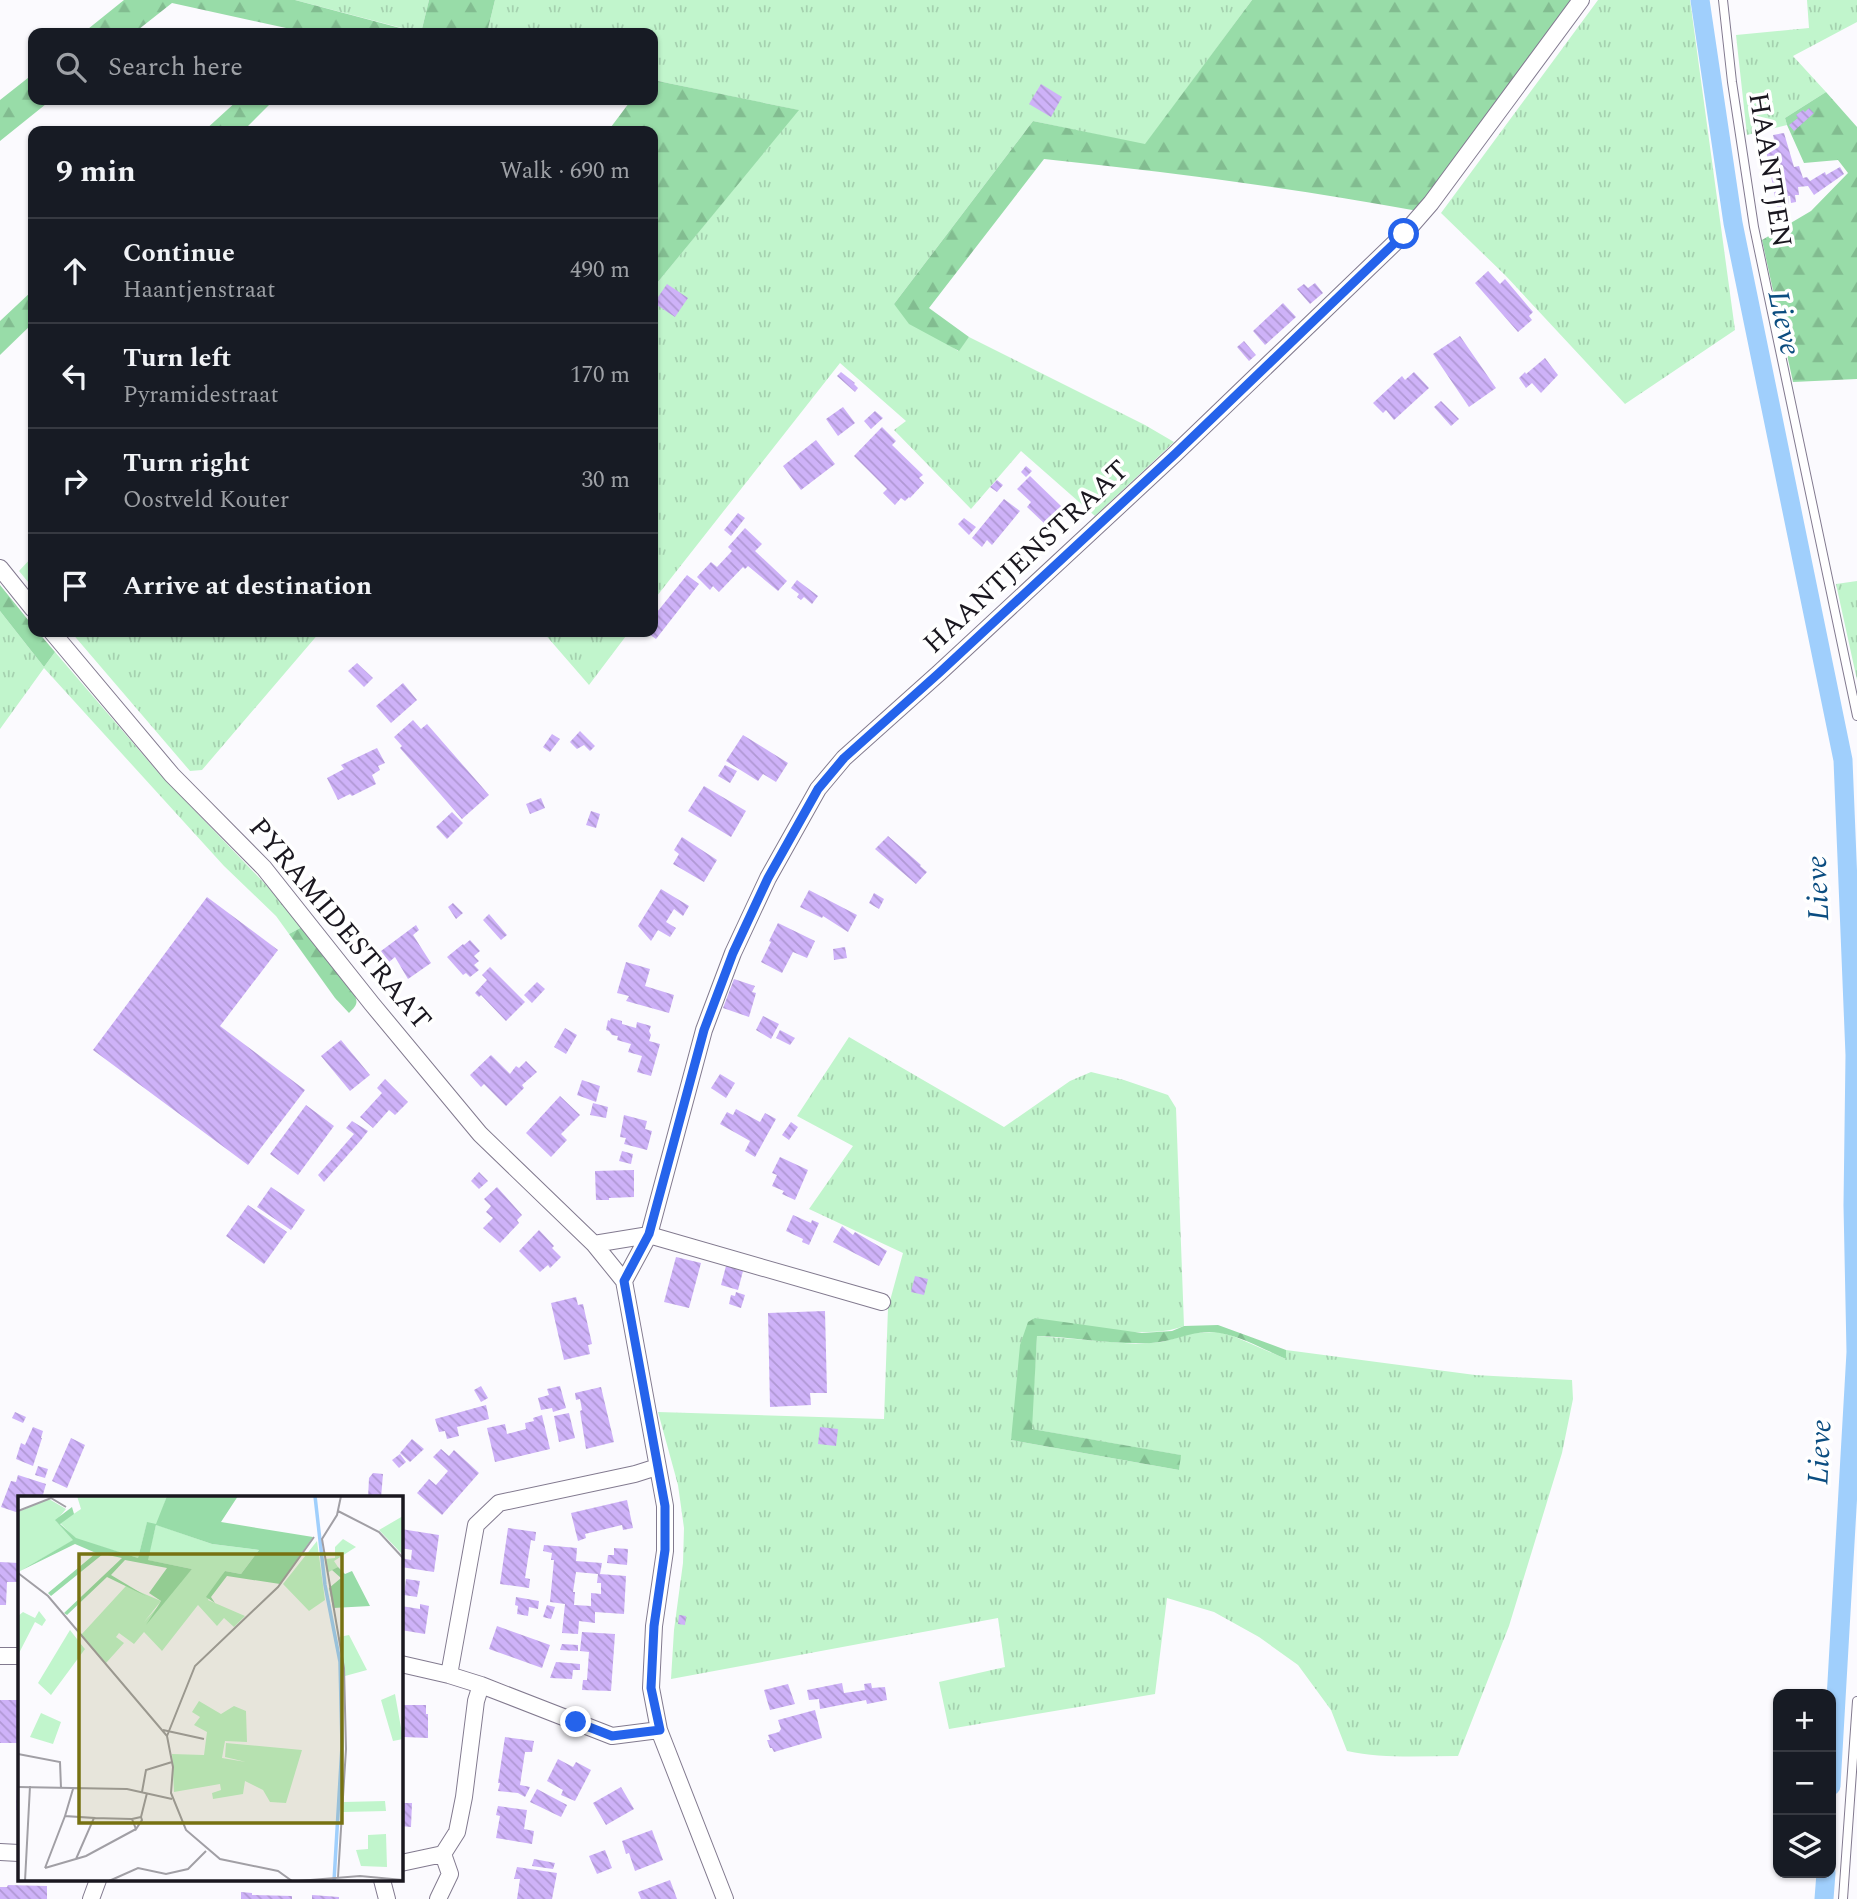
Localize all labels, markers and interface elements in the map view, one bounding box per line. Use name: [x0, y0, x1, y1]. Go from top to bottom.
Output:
search box: [28, 28, 658, 105]
text: Search here: [108, 47, 243, 87]
icon: search: [52, 48, 90, 86]
street label: HAANTJEN: [1737, 89, 1803, 251]
text: 9 min: [56, 149, 136, 195]
text: Walk · 690 m: [500, 154, 630, 189]
route start: [1388, 218, 1419, 249]
text: Continue: [123, 233, 235, 273]
icon: ahead: [56, 252, 94, 290]
text: 490 m: [570, 253, 630, 288]
text: Haantjenstraat: [123, 273, 275, 308]
water label: Lieve: [1755, 286, 1813, 360]
text: Turn left: [123, 338, 231, 378]
icon: left: [56, 357, 94, 395]
text: 170 m: [570, 358, 630, 393]
text: Pyramidestraat: [123, 378, 279, 413]
text: Turn right: [123, 443, 250, 483]
street label: HAANTJENSTRAAT: [913, 450, 1139, 664]
icon: right: [56, 462, 94, 500]
text: 30 m: [581, 463, 630, 498]
text: Oostveld Kouter: [123, 483, 289, 518]
text: Arrive at destination: [123, 566, 372, 606]
icon: arrive: [56, 567, 94, 605]
street label: PYRAMIDESTRAAT: [238, 808, 442, 1040]
water label: Lieve: [1794, 854, 1842, 922]
water label: Lieve: [1795, 1418, 1845, 1486]
inset map: [18, 1496, 402, 1882]
map controls: [1773, 1689, 1836, 1878]
button: +: [1773, 1689, 1836, 1752]
route end: [560, 1706, 591, 1737]
button: −: [1773, 1752, 1836, 1815]
button: layers: [1773, 1815, 1836, 1878]

